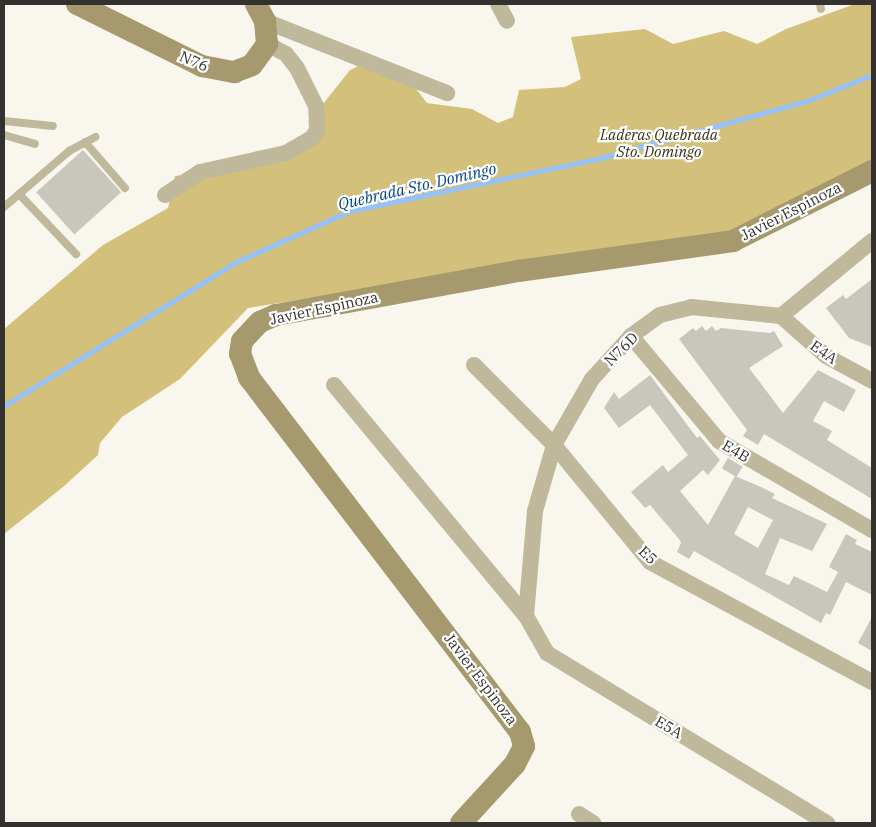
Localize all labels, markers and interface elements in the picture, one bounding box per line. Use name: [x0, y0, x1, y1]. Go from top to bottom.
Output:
street label: N76: [177, 47, 211, 75]
park label: Laderas Quebrada Sto. Domingo: [600, 125, 718, 160]
water label: Quebrada Sto. Domingo: [336, 158, 498, 214]
street label: Javier Espinoza: [738, 178, 844, 244]
street label: Javier Espinoza: [268, 288, 380, 328]
street label: N76D: [600, 328, 642, 370]
street label: E4A: [807, 336, 841, 368]
street label: E4B: [719, 436, 753, 466]
street label: E5: [635, 542, 661, 568]
street label: Javier Espinoza: [441, 630, 521, 728]
street label: E5A: [652, 712, 686, 742]

